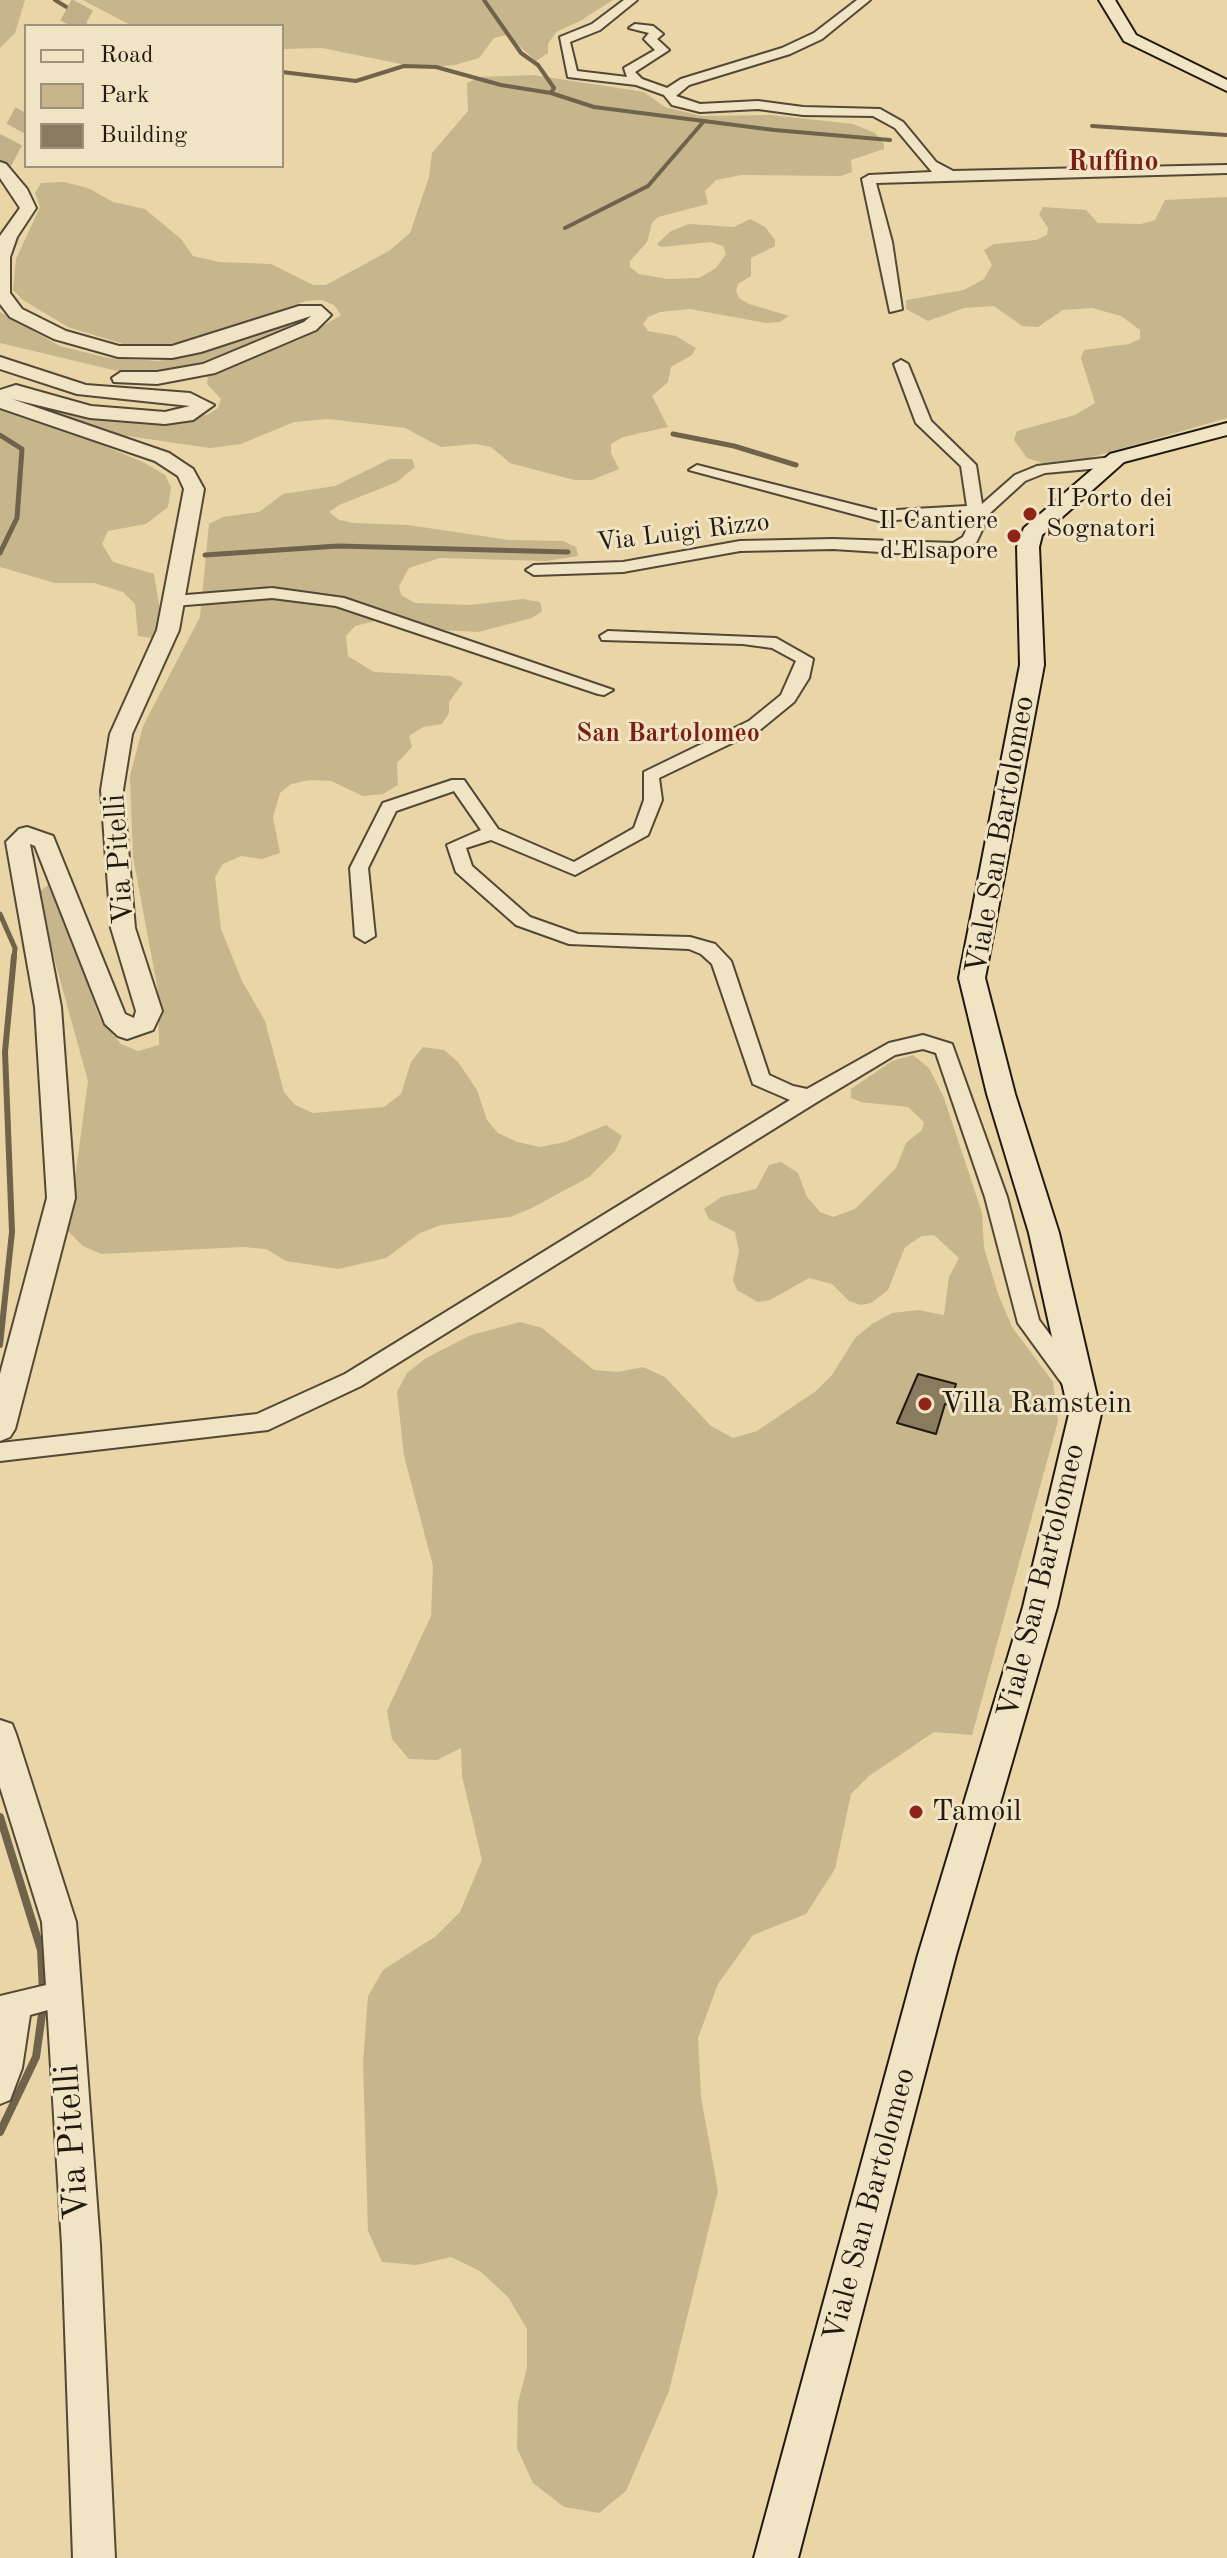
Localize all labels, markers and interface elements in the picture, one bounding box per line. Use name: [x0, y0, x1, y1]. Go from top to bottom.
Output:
legend: [24, 24, 284, 168]
text: Road: [100, 44, 153, 68]
text: Park: [100, 84, 149, 108]
text: Building: [100, 124, 187, 148]
district label: Ruffino: [1067, 146, 1159, 180]
place label: Il Porto dei Sognatori: [1046, 483, 1172, 544]
place label: Il Cantiere d'Elsapore: [878, 505, 998, 566]
marker: Il Porto dei Sognatori: [1021, 505, 1039, 523]
street label: Via Luigi Rizzo: [595, 507, 771, 559]
marker: Il Cantiere d'Elsapore: [1005, 527, 1023, 545]
street label: Viale San Bartolomeo: [959, 693, 1043, 977]
district label: San Bartolomeo: [576, 718, 760, 750]
street label: Via Pitelli: [98, 793, 142, 925]
place label: Villa Ramstein: [941, 1386, 1132, 1422]
marker: Villa Ramstein: [916, 1395, 934, 1413]
street label: Viale San Bartolomeo: [990, 1440, 1094, 1722]
place label: Tamoil: [932, 1794, 1022, 1830]
marker: Tamoil: [907, 1803, 925, 1821]
street label: Via Pitelli: [46, 2063, 100, 2221]
street label: Viale San Bartolomeo: [816, 2064, 924, 2346]

